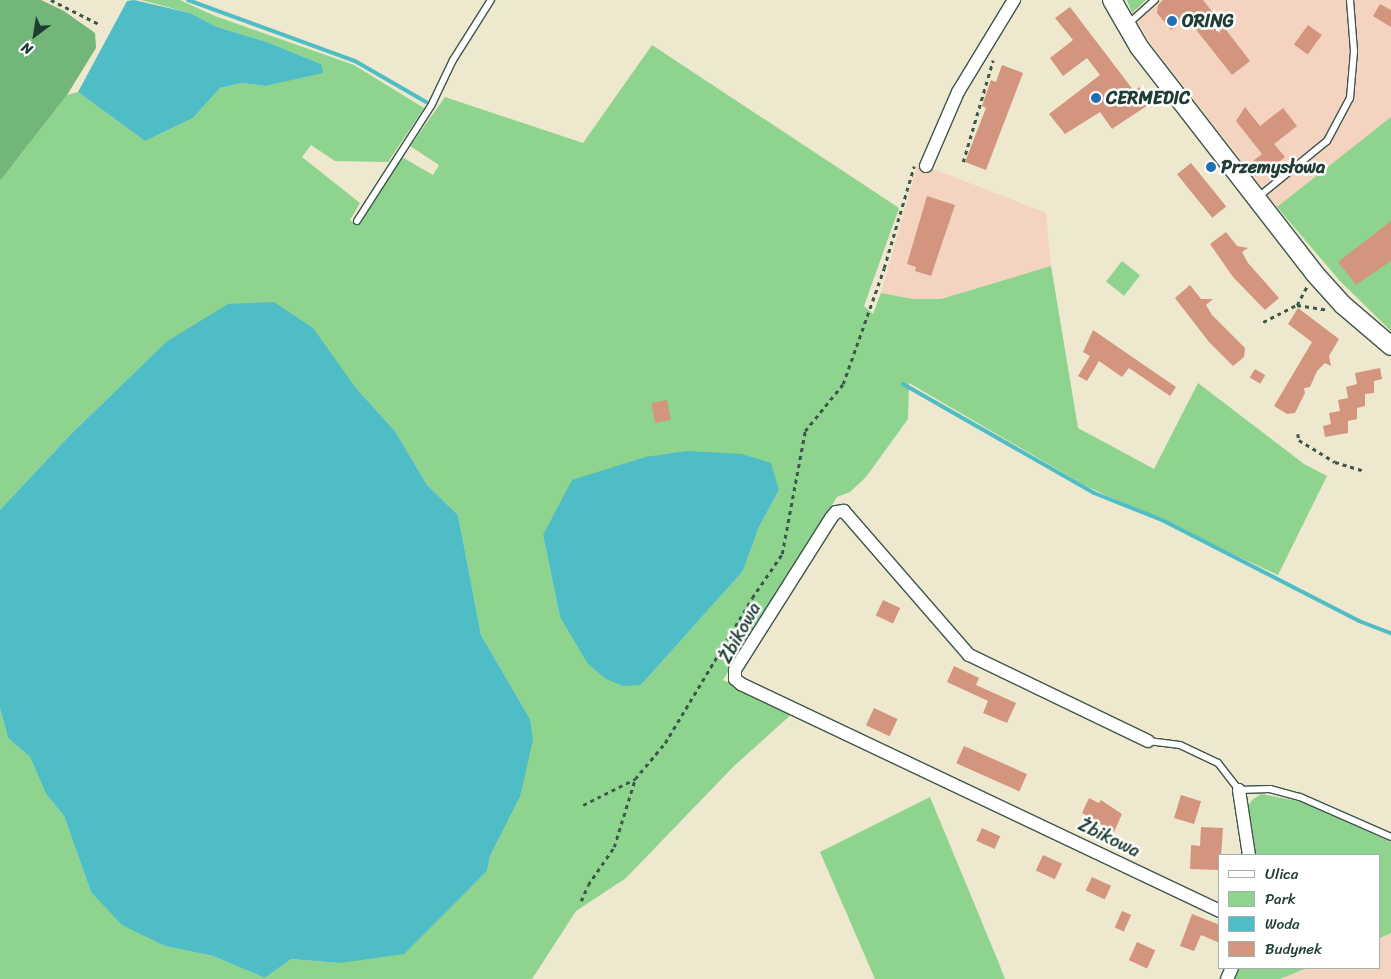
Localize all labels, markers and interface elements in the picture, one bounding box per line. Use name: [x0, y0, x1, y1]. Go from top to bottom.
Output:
north arrow: [10, 10, 60, 60]
place label: ORING: [1182, 10, 1234, 32]
marker: ORING: [1166, 15, 1178, 27]
text: N: [16, 35, 38, 62]
place label: CERMEDIC: [1106, 87, 1190, 109]
marker: CERMEDIC: [1090, 92, 1102, 104]
place label: Przemysłowa: [1221, 156, 1325, 178]
marker: Przemysłowa: [1205, 161, 1217, 173]
street label: Żbikowa: [715, 599, 765, 667]
street label: Żbikowa: [1075, 814, 1143, 862]
legend: [1218, 854, 1381, 969]
text: Ulica: [1265, 861, 1298, 887]
text: Park: [1265, 886, 1296, 912]
text: Woda: [1265, 911, 1300, 937]
text: Budynek: [1265, 936, 1322, 962]

